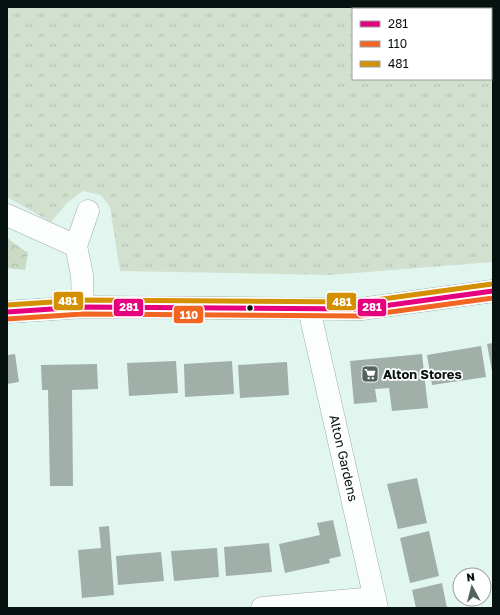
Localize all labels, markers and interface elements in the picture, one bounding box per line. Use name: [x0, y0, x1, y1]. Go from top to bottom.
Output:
legend: [352, 8, 492, 80]
text: 281: [388, 16, 408, 31]
text: 110: [388, 36, 407, 51]
text: 481: [388, 56, 409, 71]
line badge: 481: [53, 291, 84, 311]
line badge: 481: [326, 292, 357, 311]
text: 481: [58, 294, 78, 307]
text: 481: [332, 295, 352, 308]
line badge: 281: [113, 298, 144, 317]
line badge: 281: [357, 298, 387, 317]
text: 281: [119, 300, 139, 313]
text: 281: [362, 300, 382, 313]
unlabelled marker: [245, 303, 255, 313]
line badge: 110: [173, 305, 204, 324]
text: 110: [180, 308, 198, 321]
supermarket icon: Alton Stores: [360, 364, 380, 384]
place label: Alton Stores: [383, 366, 462, 382]
street label: Alton Gardens: [326, 413, 362, 503]
north arrow: [452, 567, 492, 607]
text: N: [466, 570, 476, 584]

